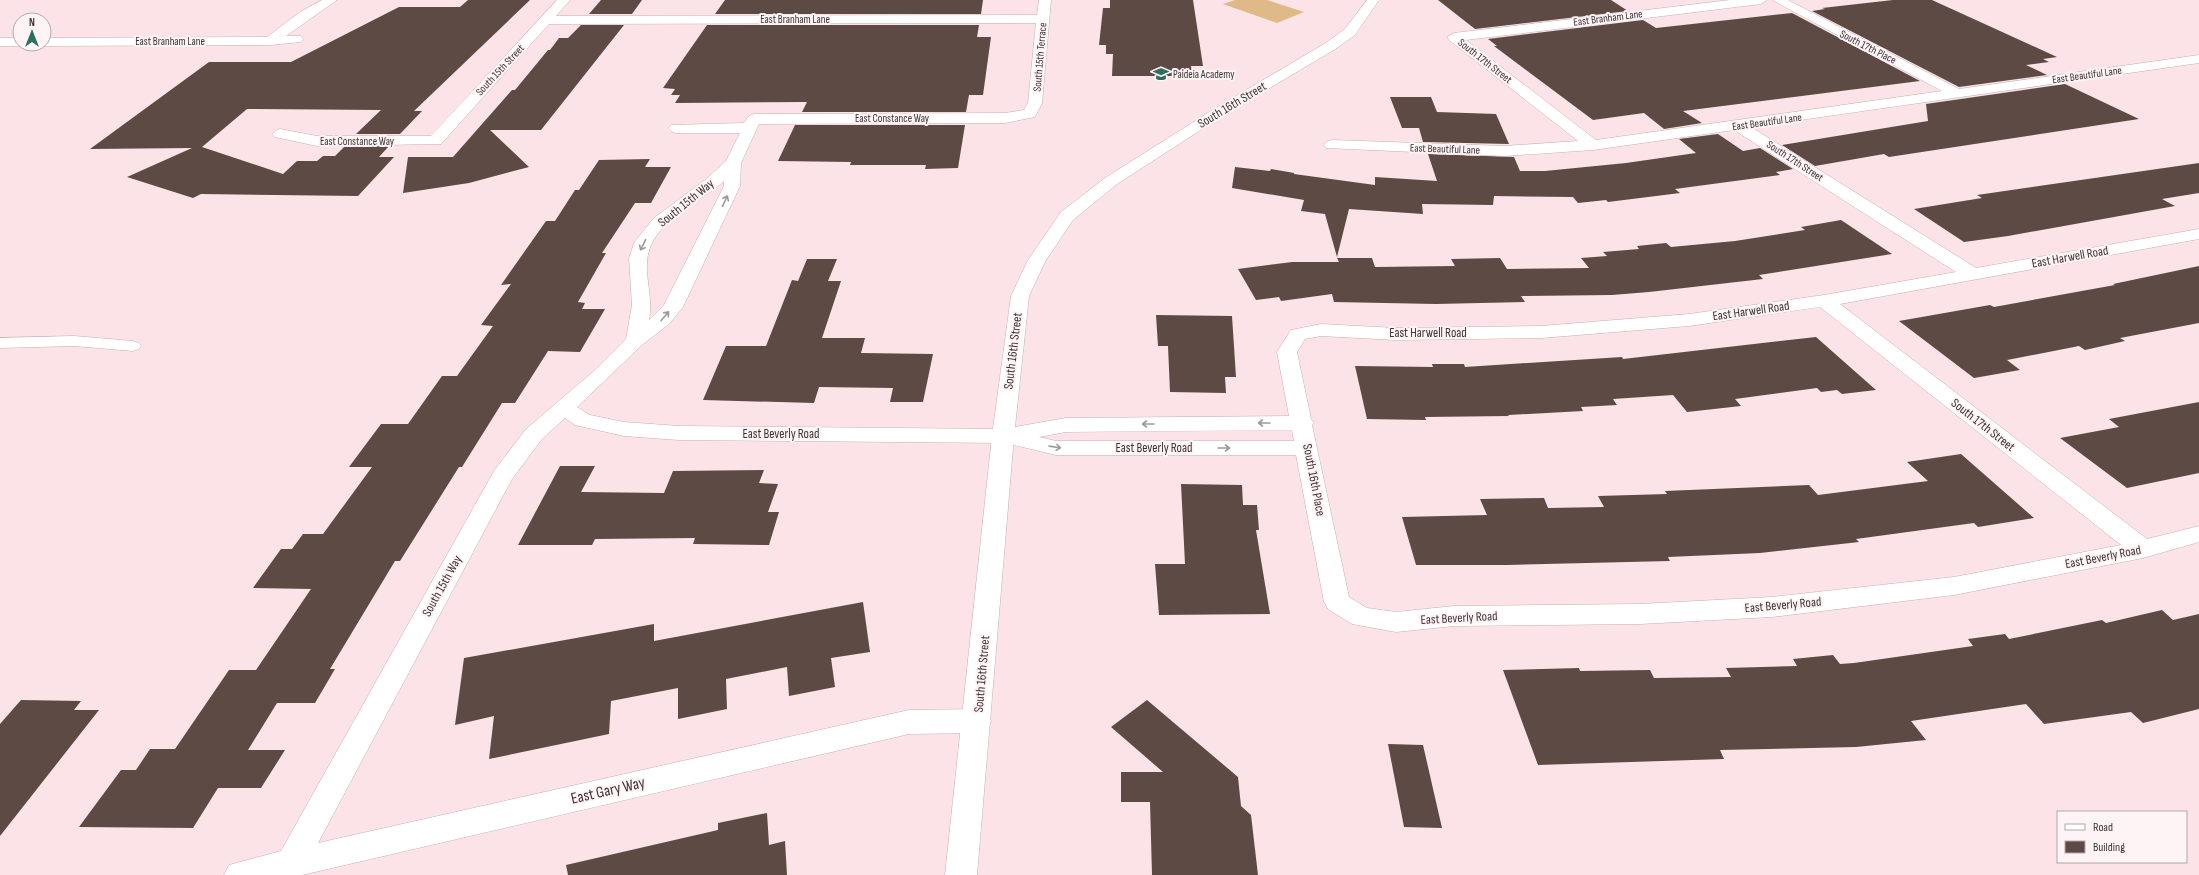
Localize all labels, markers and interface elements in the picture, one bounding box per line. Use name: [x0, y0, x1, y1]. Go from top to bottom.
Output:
street label: East Branham Lane: [1573, 7, 1643, 29]
north arrow: [12, 12, 52, 52]
street label: East Branham Lane: [760, 13, 830, 26]
text: N: [29, 16, 35, 29]
street label: South 15th Terrace: [1031, 22, 1049, 92]
street label: South 17th Place: [1838, 27, 1898, 67]
street label: East Branham Lane: [135, 35, 205, 48]
street label: South 17th Street: [1455, 36, 1515, 87]
street label: South 15th Street: [473, 41, 527, 98]
street label: East Beautiful Lane: [2051, 64, 2123, 86]
school or university icon: Paideia Academy: [1152, 65, 1170, 83]
place label: Paideia Academy: [1173, 68, 1235, 81]
street label: South 16th Street: [1195, 78, 1269, 132]
street label: East Beautiful Lane: [1731, 111, 1803, 133]
street label: East Constance Way: [855, 112, 930, 125]
street label: East Constance Way: [320, 135, 395, 148]
street label: South 17th Street: [1764, 138, 1826, 185]
street label: East Beautiful Lane: [1410, 141, 1480, 157]
street label: South 15th Way: [655, 176, 717, 230]
one-way arrow: [722, 195, 729, 207]
one-way arrow: [639, 239, 646, 251]
street label: East Harwell Road: [2030, 242, 2110, 272]
street label: East Harwell Road: [1712, 298, 1790, 324]
one-way arrow: [660, 311, 670, 321]
street label: South 16th Street: [1000, 312, 1026, 390]
street label: East Harwell Road: [1389, 325, 1467, 341]
street label: South 17th Street: [1948, 395, 2018, 455]
one-way arrow: [1258, 419, 1271, 427]
one-way arrow: [1142, 420, 1155, 428]
street label: East Beverly Road: [743, 426, 819, 442]
street label: East Beverly Road: [1116, 440, 1192, 456]
one-way arrow: [1048, 443, 1061, 451]
street label: South 16th Place: [1299, 443, 1329, 517]
one-way arrow: [1217, 444, 1230, 452]
street label: East Beverly Road: [2064, 542, 2142, 572]
street label: South 15th Way: [419, 553, 465, 619]
street label: East Beverly Road: [1744, 594, 1822, 616]
street label: East Beverly Road: [1420, 608, 1498, 628]
street label: South 16th Street: [971, 635, 993, 713]
street label: East Gary Way: [569, 773, 647, 809]
legend: [2057, 811, 2187, 863]
text: Road: [2093, 820, 2113, 835]
text: Building: [2093, 840, 2125, 855]

